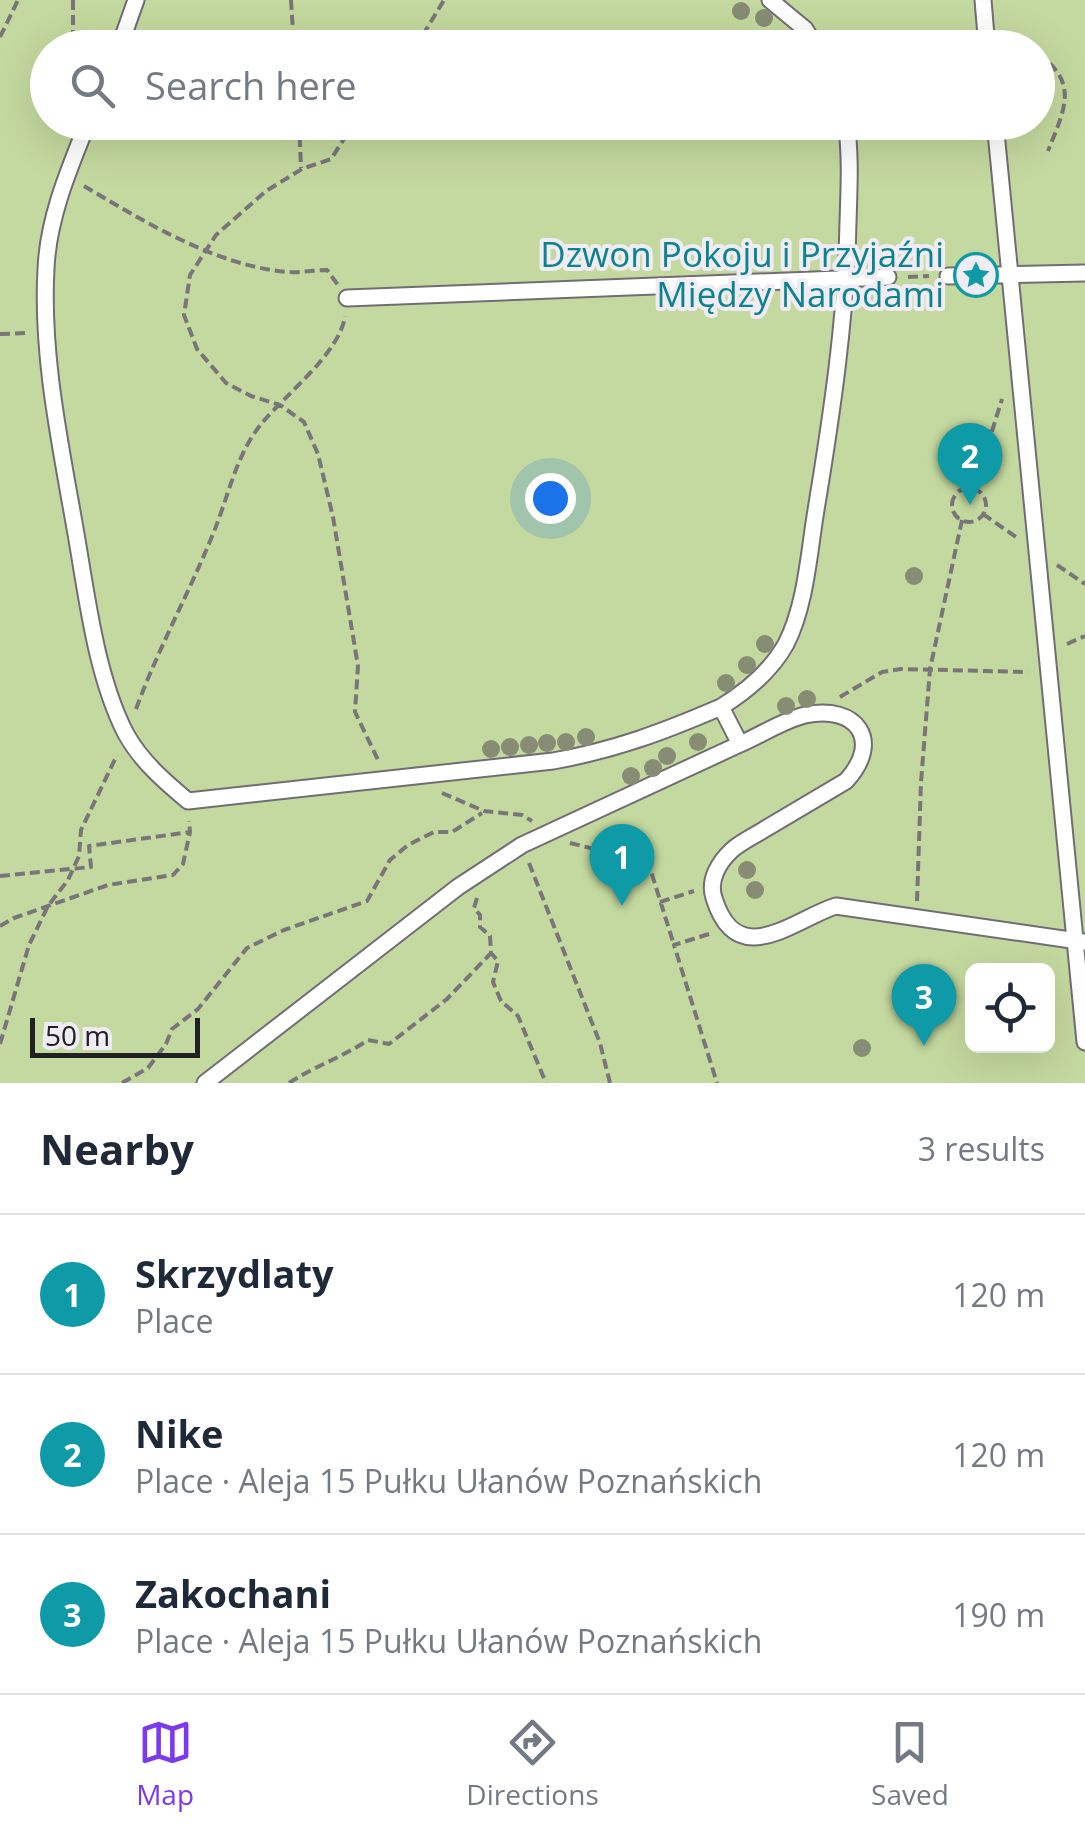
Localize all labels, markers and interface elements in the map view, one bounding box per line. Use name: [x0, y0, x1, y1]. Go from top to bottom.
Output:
search box: [30, 30, 1055, 140]
icon: search: [65, 58, 120, 113]
text: Search here: [145, 59, 357, 111]
place label: Dzwon Pokoju i Przyjaźni Między Narodami: [540, 230, 944, 317]
place icon: Dzwon Pokoju i Przyjaźni Między Narodami: [953, 252, 999, 298]
pin: 2: [938, 422, 1002, 505]
your location: [525, 473, 576, 524]
pin: 1: [590, 824, 654, 906]
map controls: [965, 963, 1055, 1053]
button: locate: [965, 963, 1055, 1053]
pin: 3: [892, 964, 956, 1046]
scale bar: [30, 1013, 200, 1058]
text: 50 m: [45, 1016, 110, 1054]
text: Nearby: [40, 1120, 194, 1177]
text: 3 results: [918, 1127, 1045, 1170]
text: Skrzydlaty: [135, 1247, 334, 1299]
text: 1: [63, 1273, 82, 1316]
text: 120 m: [952, 1273, 1045, 1316]
text: Place: [135, 1299, 213, 1342]
text: Nike: [135, 1407, 224, 1459]
text: 2: [63, 1433, 82, 1476]
text: 120 m: [952, 1433, 1045, 1476]
text: Place · Aleja 15 Pułku Ułanów Poznańskich: [135, 1459, 762, 1502]
text: Zakochani: [135, 1567, 331, 1619]
text: 3: [63, 1593, 82, 1636]
text: 190 m: [952, 1593, 1045, 1636]
text: Place · Aleja 15 Pułku Ułanów Poznańskich: [135, 1619, 762, 1662]
tab: Map: [136, 1715, 194, 1813]
tab: Directions: [466, 1715, 599, 1813]
tab: Saved: [871, 1715, 949, 1813]

